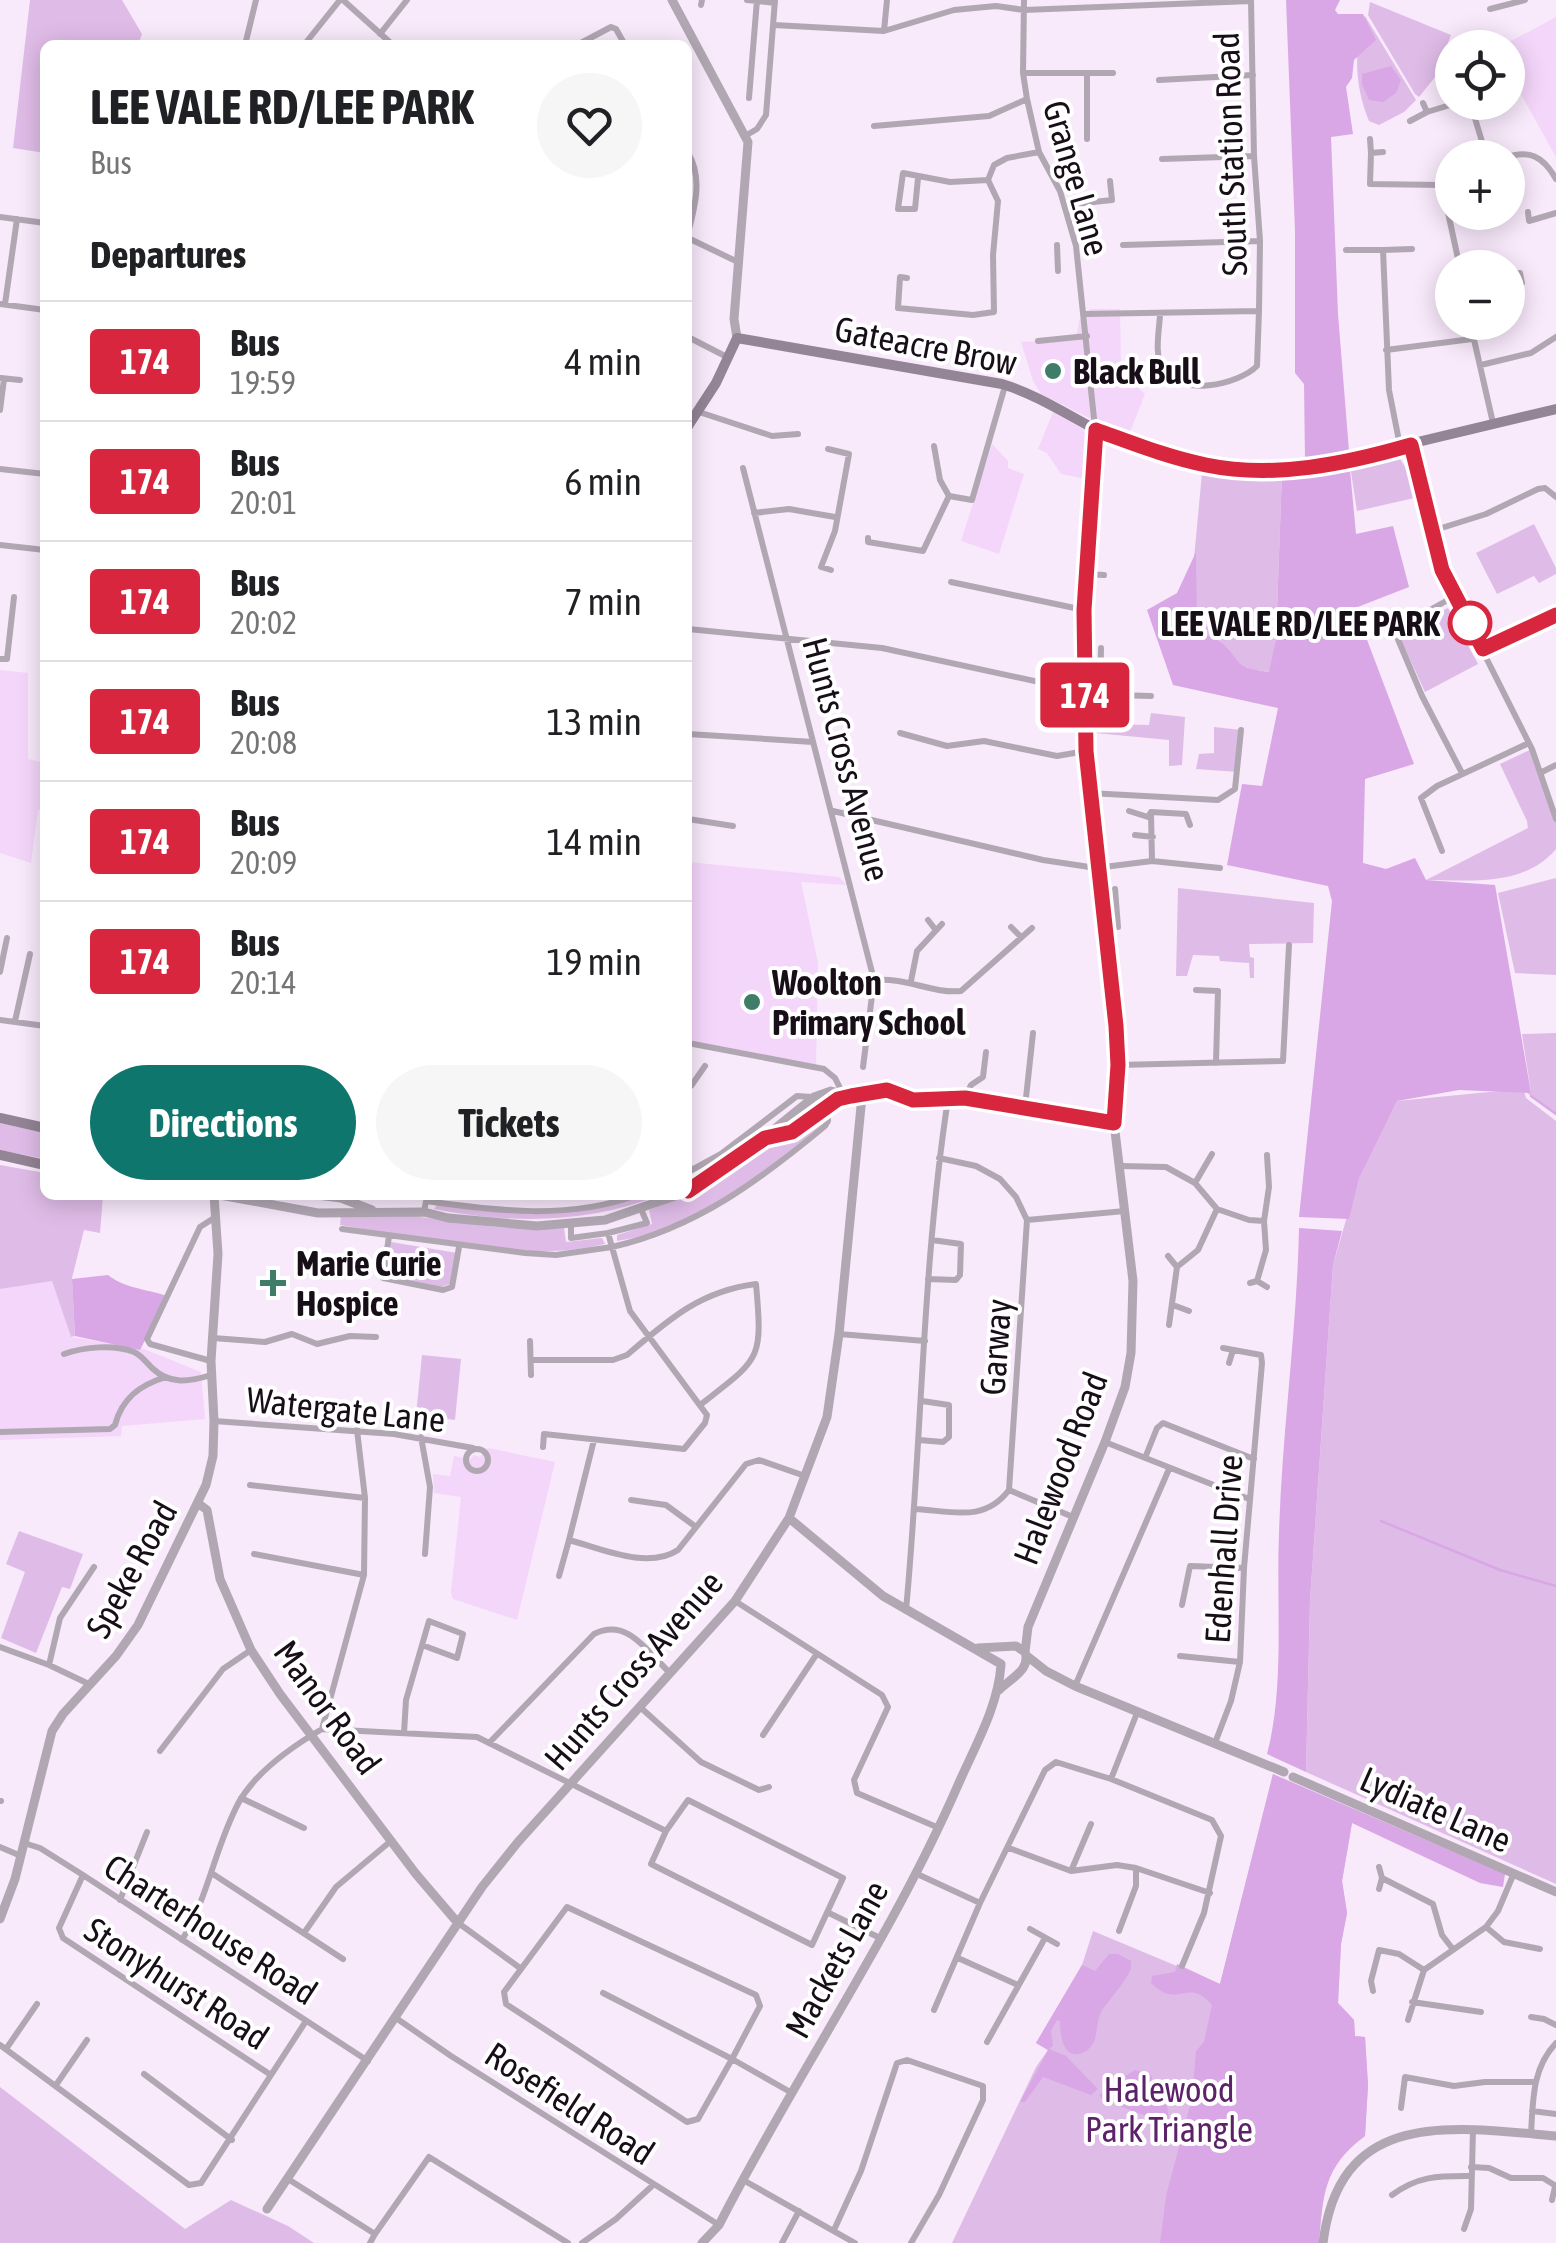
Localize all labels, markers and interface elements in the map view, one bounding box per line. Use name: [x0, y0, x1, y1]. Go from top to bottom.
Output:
map controls: [1435, 30, 1525, 340]
button: locate: [1435, 30, 1525, 120]
street label: South Station Road: [1206, 31, 1254, 277]
button: heart: [537, 73, 642, 178]
text: LEE VALE RD/LEE PARK: [90, 79, 474, 134]
street label: Grange Lane: [1036, 96, 1118, 260]
button: +: [1435, 140, 1525, 230]
text: Bus: [90, 144, 132, 181]
text: Departures: [90, 233, 246, 276]
button: −: [1435, 250, 1525, 340]
street label: Gateacre Brow: [832, 308, 1021, 382]
text: Bus: [230, 321, 280, 364]
text: 4 min: [564, 340, 642, 383]
text: 174: [120, 341, 170, 381]
place label: Black Bull: [1073, 351, 1201, 391]
marker: Black Bull: [1042, 360, 1064, 382]
text: 19:59: [230, 364, 296, 401]
text: Bus: [230, 441, 280, 484]
text: 6 min: [564, 460, 642, 503]
text: 174: [120, 461, 170, 501]
text: 20:01: [230, 484, 297, 521]
text: Bus: [230, 561, 280, 604]
text: 7 min: [564, 580, 642, 623]
text: 174: [120, 581, 170, 621]
marker: LEE VALE RD/LEE PARK: [1449, 602, 1491, 644]
place label: LEE VALE RD/LEE PARK: [1160, 603, 1441, 643]
text: 20:02: [230, 604, 297, 641]
street label: Hunts Cross Avenue: [795, 633, 899, 885]
line badge: 174: [1028, 662, 1142, 728]
text: 174: [1060, 675, 1110, 715]
text: Bus: [230, 681, 280, 724]
text: 13 min: [547, 700, 642, 743]
text: 174: [120, 701, 170, 741]
text: 20:08: [230, 724, 297, 761]
text: Bus: [230, 801, 280, 844]
text: 14 min: [547, 820, 642, 863]
text: 174: [120, 821, 170, 861]
text: 20:09: [230, 844, 297, 881]
text: Bus: [230, 921, 280, 964]
text: 19 min: [547, 940, 642, 983]
text: 174: [120, 941, 170, 981]
place label: Woolton Primary School: [771, 962, 966, 1042]
text: 20:14: [230, 964, 297, 1001]
marker: Woolton Primary School: [741, 991, 763, 1013]
button: Directions: [90, 1065, 356, 1180]
button: Tickets: [376, 1065, 642, 1180]
place label: Marie Curie Hospice: [296, 1243, 442, 1323]
marker: Marie Curie Hospice: [260, 1270, 286, 1296]
street label: Garway: [972, 1298, 1018, 1396]
street label: Halewood Road: [1005, 1366, 1115, 1570]
street label: Watergate Lane: [245, 1379, 447, 1439]
street label: Edenhall Drive: [1196, 1453, 1250, 1645]
street label: Speke Road: [77, 1494, 185, 1644]
street label: Hunts Cross Avenue: [536, 1562, 730, 1778]
street label: Manor Road: [266, 1633, 390, 1781]
street label: Lydiate Lane: [1355, 1758, 1517, 1860]
street label: Charterhouse Road: [97, 1845, 325, 2013]
street label: Mackets Lane: [777, 1874, 895, 2044]
street label: Stonyhurst Road: [78, 1909, 276, 2057]
street label: Rosefield Road: [478, 2034, 662, 2172]
park label: Halewood Park Triangle: [1085, 2069, 1253, 2149]

